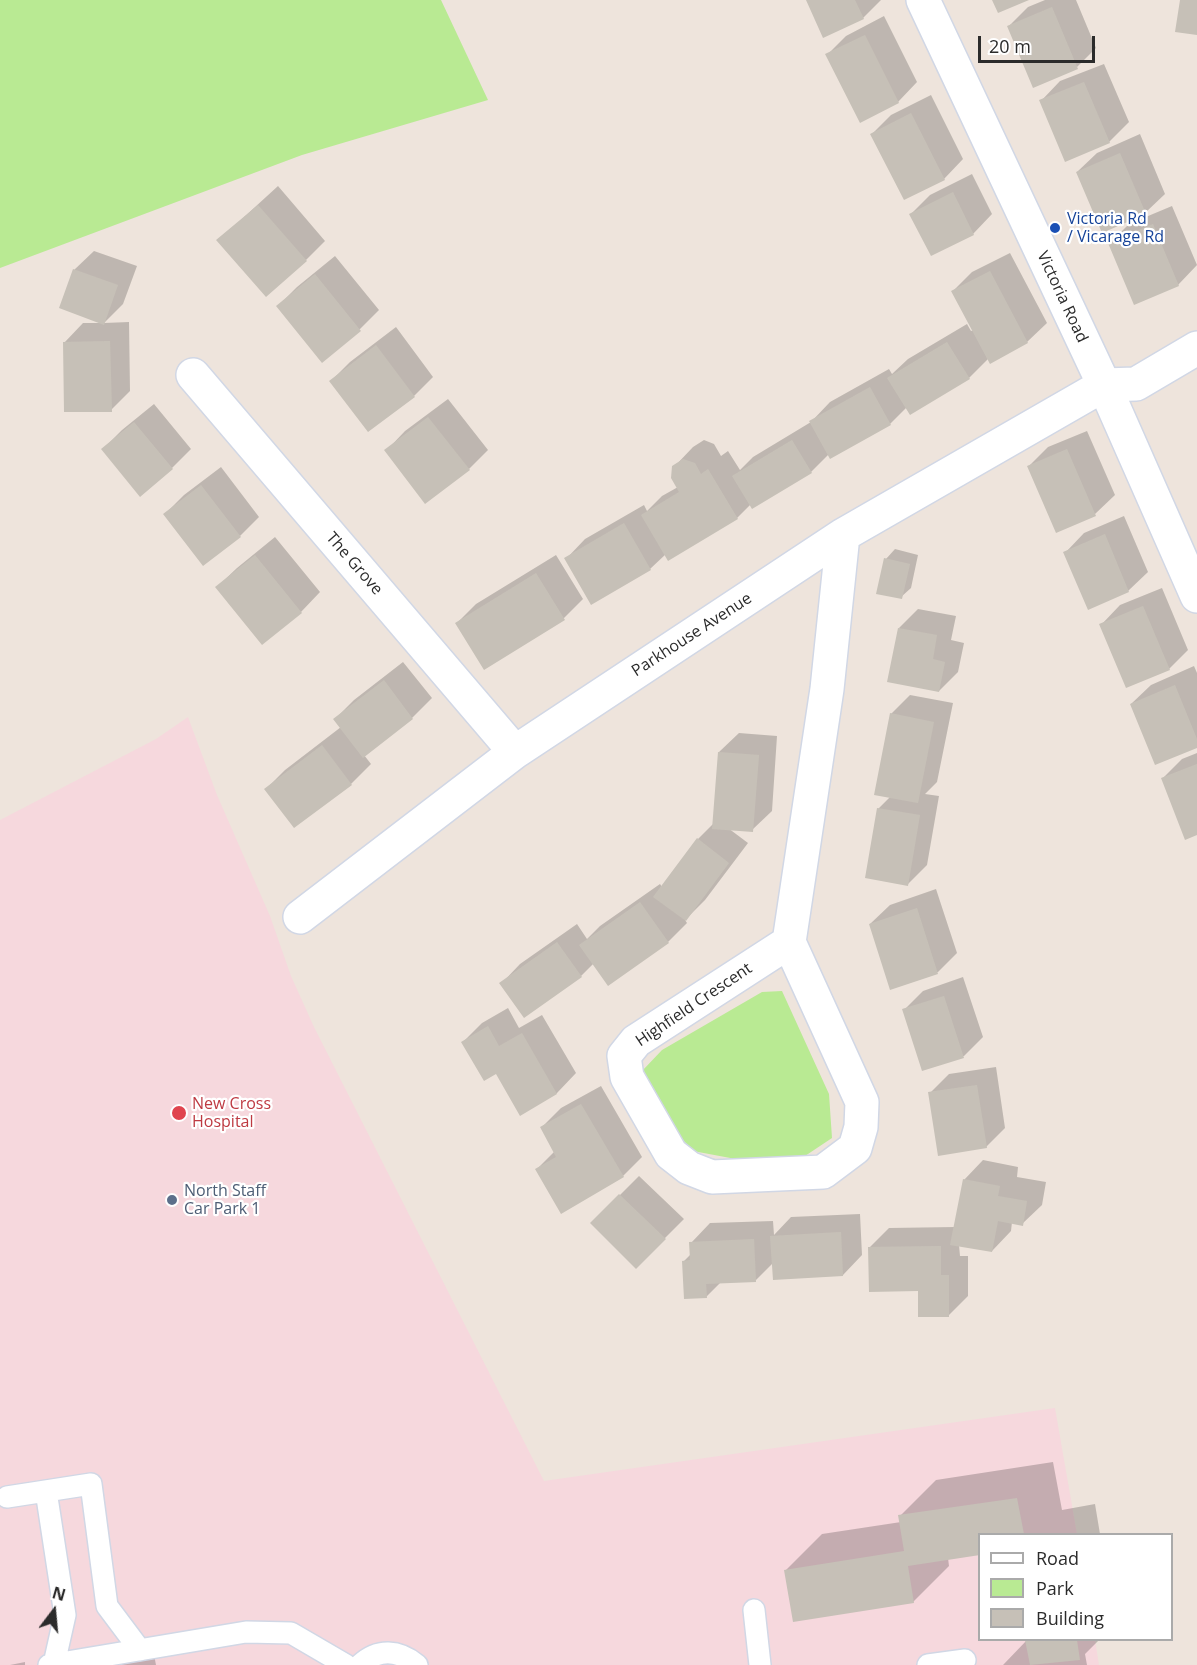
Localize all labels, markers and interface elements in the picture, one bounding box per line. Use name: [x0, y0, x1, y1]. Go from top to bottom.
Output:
scale bar: [981, 24, 1098, 62]
text: 20 m: [989, 34, 1031, 58]
place label: Victoria Rd / Vicarage Rd: [1067, 209, 1164, 247]
marker: Victoria Rd / Vicarage Rd: [1048, 221, 1062, 235]
street label: Victoria Road: [1033, 248, 1091, 346]
street label: The Grove: [322, 529, 386, 599]
street label: Parkhouse Avenue: [628, 589, 756, 681]
street label: Highfield Crescent: [632, 959, 756, 1051]
place label: New Cross Hospital: [192, 1094, 271, 1132]
marker: New Cross Hospital: [170, 1104, 188, 1122]
place label: North Staff Car Park 1: [184, 1181, 266, 1219]
marker: North Staff Car Park 1: [165, 1193, 179, 1207]
legend: [978, 1533, 1173, 1641]
text: Road: [1036, 1546, 1079, 1570]
text: Park: [1036, 1576, 1074, 1600]
north arrow: [24, 1581, 84, 1641]
text: N: [50, 1581, 68, 1606]
text: Building: [1036, 1606, 1104, 1630]

